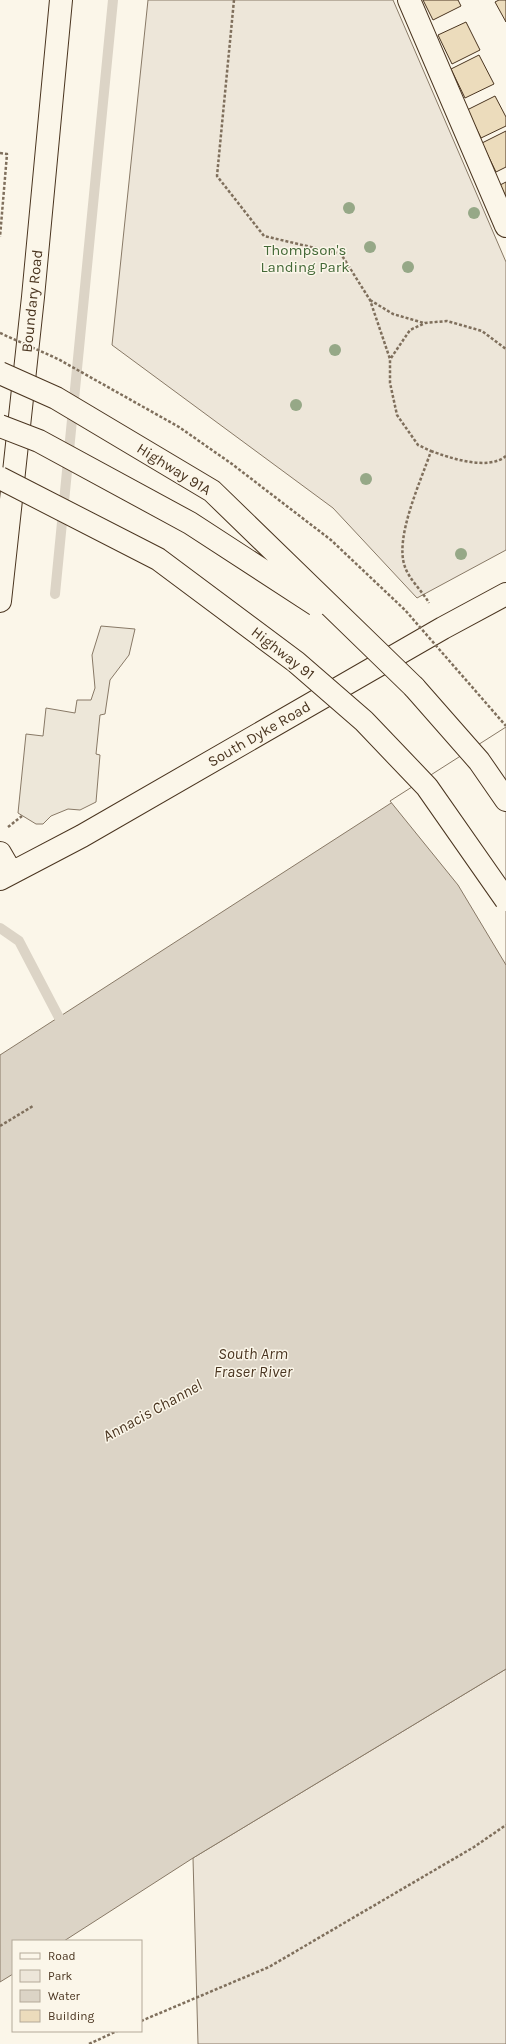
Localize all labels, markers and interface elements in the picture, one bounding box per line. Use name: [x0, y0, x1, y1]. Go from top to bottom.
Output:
park label: Thompson's Landing Park: [260, 241, 350, 276]
street label: Boundary Road: [18, 249, 46, 353]
street label: Highway 91A: [134, 439, 215, 499]
street label: Highway 91: [248, 623, 318, 683]
street label: South Dyke Road: [204, 697, 314, 771]
water label: South Arm Fraser River: [214, 1344, 293, 1381]
water label: Annacis Channel: [99, 1375, 205, 1446]
legend: [12, 1940, 142, 2032]
text: Road: [48, 1949, 76, 1963]
text: Park: [48, 1969, 73, 1983]
text: Water: [48, 1989, 81, 2003]
text: Building: [48, 2009, 95, 2023]

